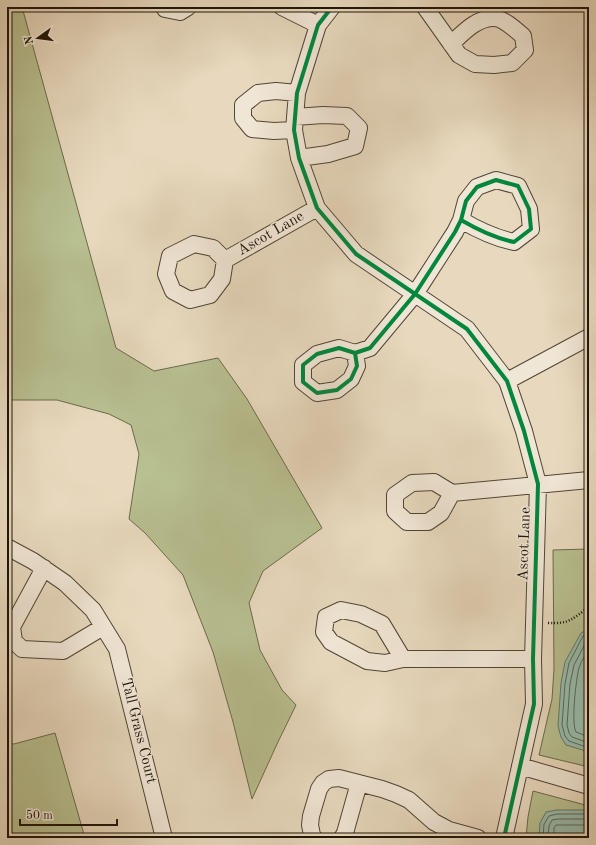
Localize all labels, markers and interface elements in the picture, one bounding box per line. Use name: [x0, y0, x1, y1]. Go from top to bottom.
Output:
north arrow: [18, 18, 58, 58]
text: N: [23, 34, 36, 45]
street label: Ascot Lane: [235, 209, 307, 259]
street label: Ascot Lane: [516, 507, 534, 581]
street label: Tall Grass Court: [118, 677, 158, 785]
scale bar: [20, 801, 117, 827]
text: 50 m: [26, 809, 53, 822]

